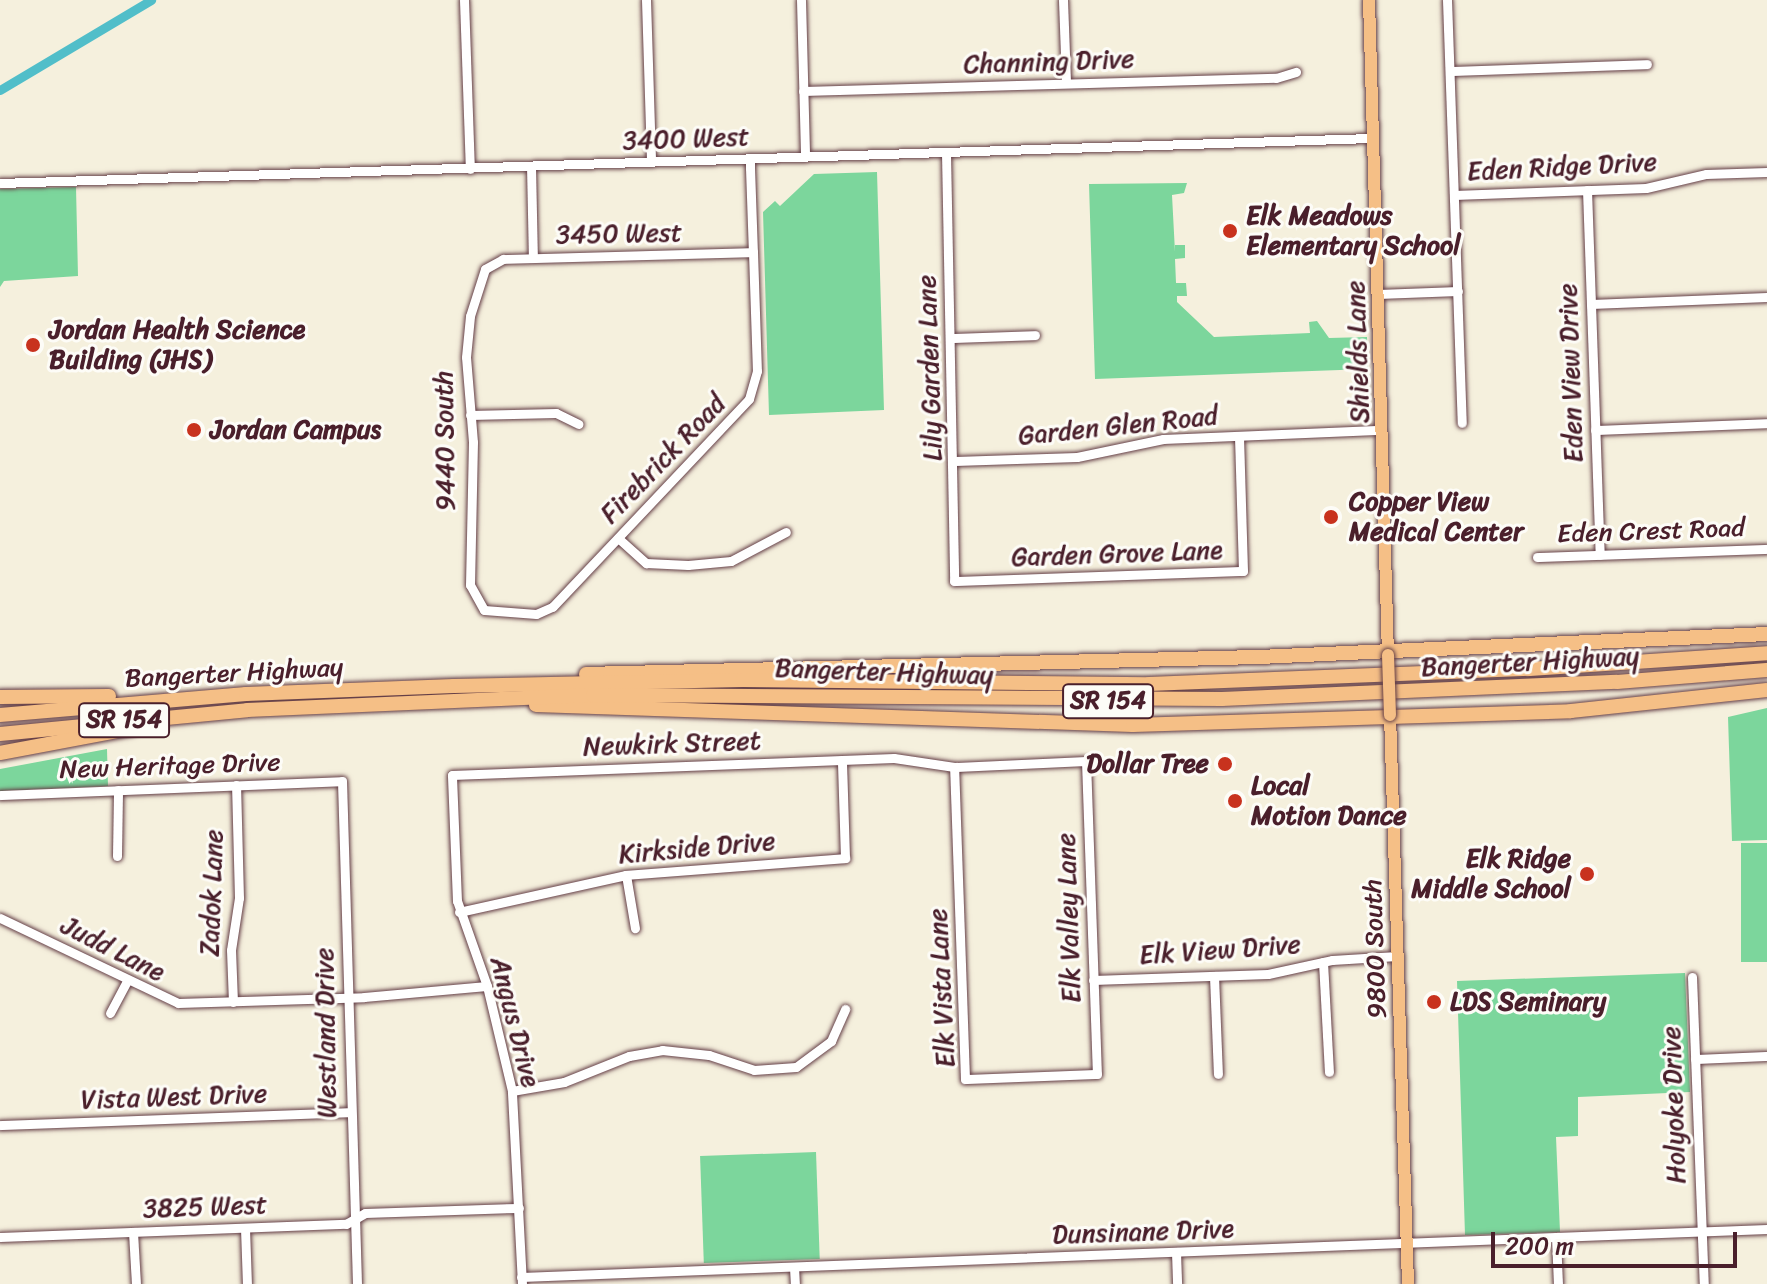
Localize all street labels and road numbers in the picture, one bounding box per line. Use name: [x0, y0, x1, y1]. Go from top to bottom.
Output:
street label: Channing Drive: [963, 43, 1135, 81]
street label: 3400 West: [622, 121, 750, 157]
street label: Eden Ridge Drive: [1466, 146, 1658, 188]
street label: 3450 West: [556, 217, 682, 251]
street label: Lily Garden Lane: [911, 274, 949, 462]
street label: Shields Lane: [1340, 280, 1376, 424]
street label: Eden View Drive: [1552, 282, 1590, 464]
street label: 9440 South: [428, 371, 462, 511]
street label: Firebrick Road: [594, 388, 732, 530]
street label: Garden Glen Road: [1016, 400, 1220, 452]
street label: Eden Crest Road: [1557, 512, 1745, 550]
street label: Garden Grove Lane: [1010, 535, 1224, 573]
street label: Bangerter Highway: [1420, 641, 1640, 683]
street label: Bangerter Highway: [124, 652, 344, 694]
street label: Bangerter Highway: [774, 653, 994, 691]
road number: SR 154: [1062, 681, 1154, 721]
road number: SR 154: [78, 700, 170, 740]
street label: Newkirk Street: [583, 725, 761, 763]
street label: New Heritage Drive: [58, 747, 282, 785]
street label: Kirkside Drive: [617, 826, 777, 870]
street label: Zadok Lane: [194, 829, 230, 957]
street label: Elk Valley Lane: [1050, 833, 1088, 1003]
street label: 9800 South: [1357, 879, 1393, 1019]
street label: Elk Vista Lane: [922, 907, 962, 1069]
street label: Judd Lane: [56, 910, 170, 988]
street label: Elk View Drive: [1138, 929, 1302, 971]
street label: Westland Drive: [309, 947, 343, 1119]
street label: Angus Drive: [484, 953, 546, 1091]
street label: Holyoke Drive: [1656, 1026, 1692, 1184]
street label: Vista West Drive: [79, 1078, 269, 1116]
street label: 3825 West: [142, 1189, 268, 1225]
street label: Dunsinane Drive: [1051, 1213, 1235, 1251]

